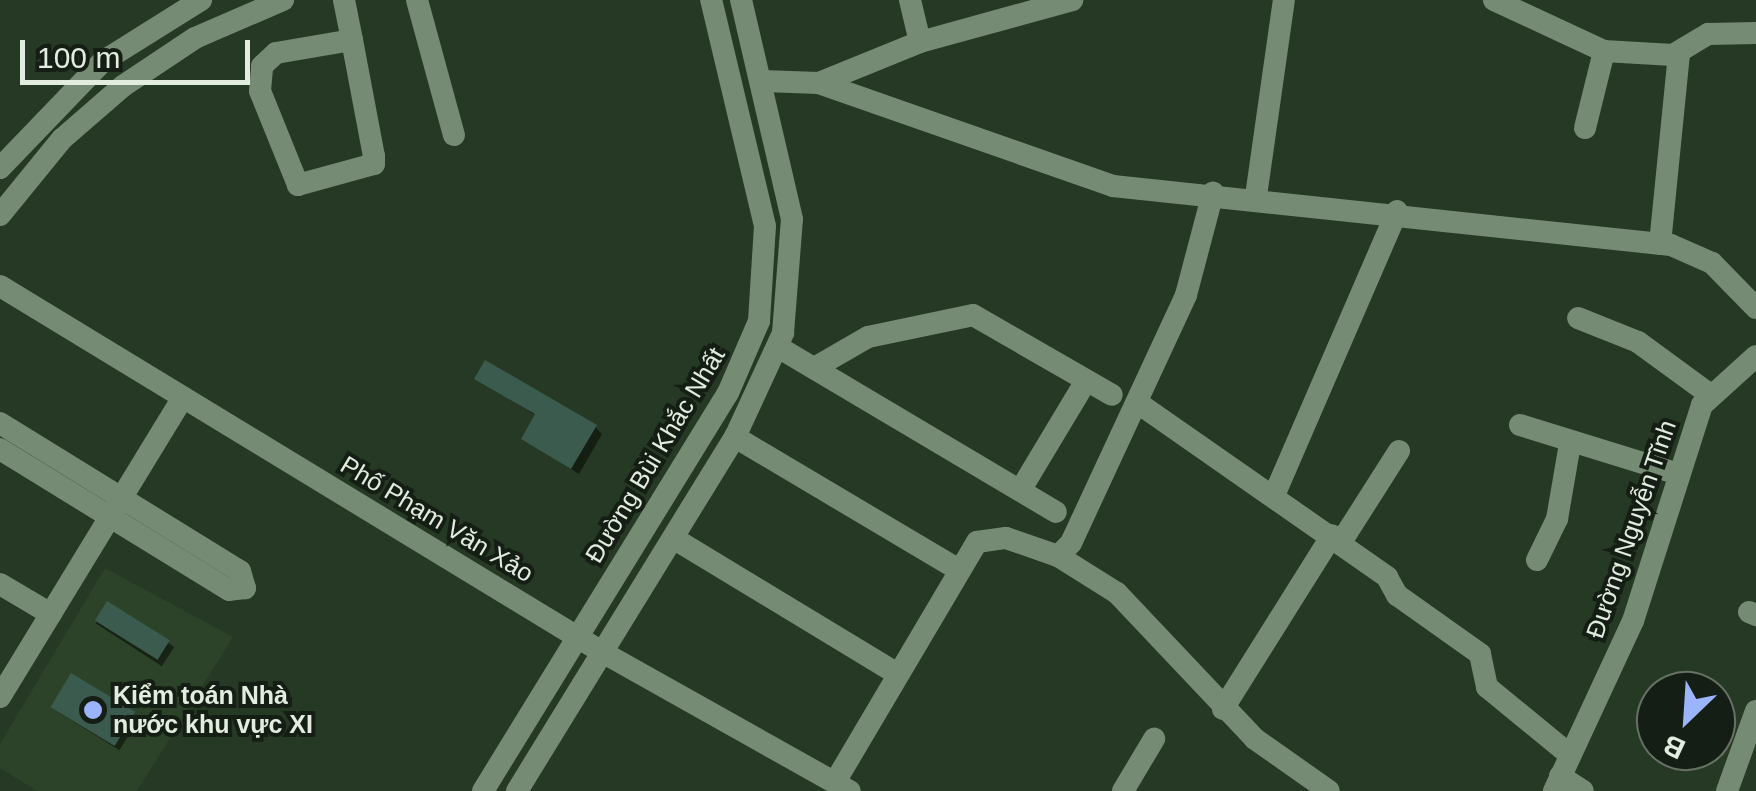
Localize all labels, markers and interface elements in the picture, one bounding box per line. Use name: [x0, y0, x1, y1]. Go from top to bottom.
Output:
scale bar: [25, 20, 255, 82]
text: 100 m: [37, 41, 120, 74]
street label: Đường Bùi Khắc Nhất: [579, 342, 731, 568]
street label: Đường Nguyễn Tĩnh: [1580, 416, 1682, 642]
street label: Phố Phạm Văn Xảo: [335, 450, 539, 588]
north arrow: [1636, 671, 1736, 771]
place label: Kiểm toán Nhà nước khu vực XI: [113, 681, 313, 740]
marker: Kiểm toán Nhà nước khu vực XI: [82, 699, 104, 721]
text: B: [1658, 729, 1690, 765]

